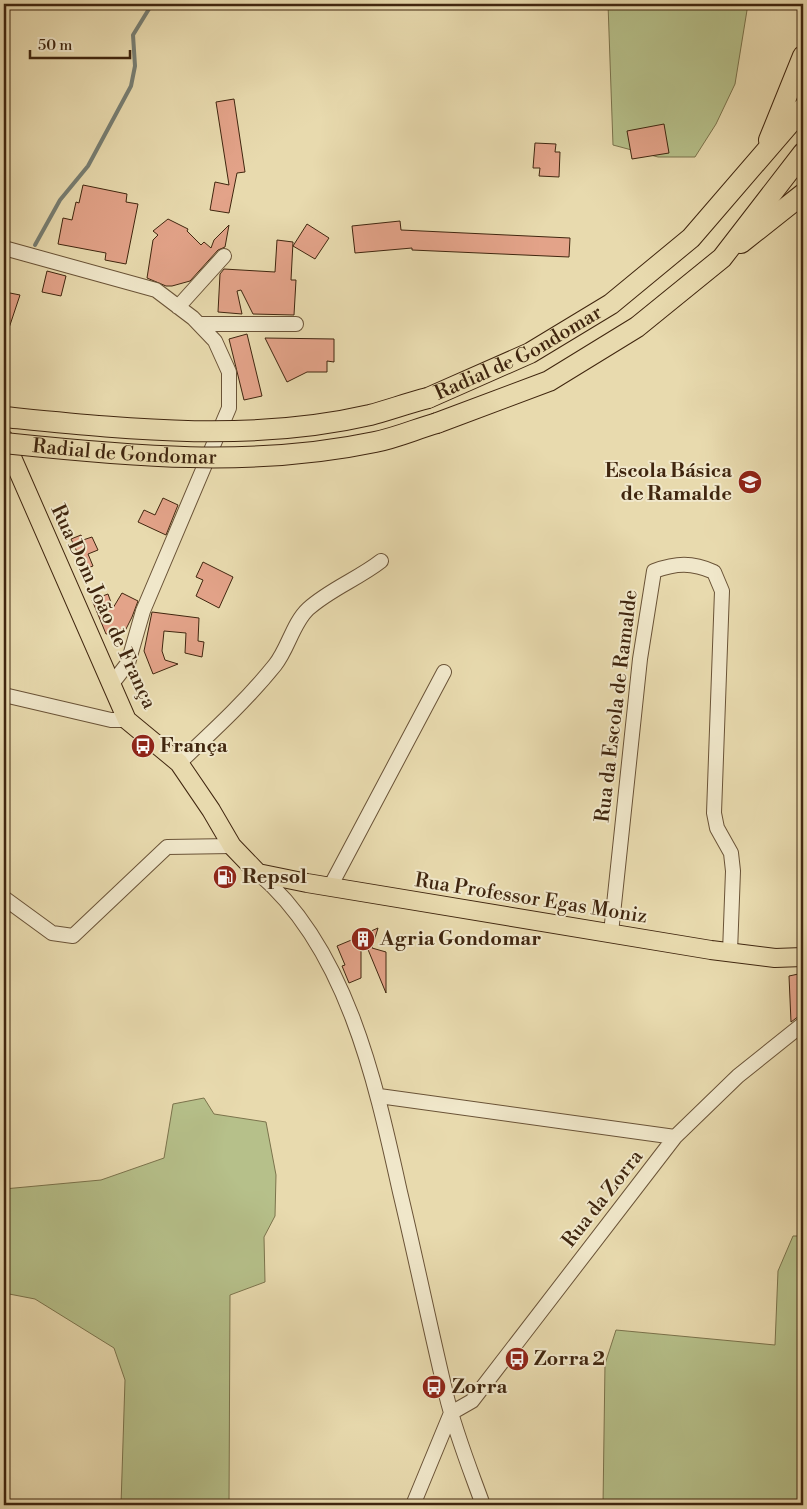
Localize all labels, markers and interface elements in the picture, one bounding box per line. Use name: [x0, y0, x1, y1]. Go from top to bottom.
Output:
scale bar: [30, 28, 130, 60]
text: 50 m: [38, 36, 72, 55]
street label: Radial de Gondomar: [431, 300, 607, 406]
street label: Radial de Gondomar: [31, 434, 217, 470]
place label: Escola Básica de Ramalde: [605, 459, 732, 507]
school or university icon: Escola Básica de Ramalde: [737, 469, 763, 495]
street label: Rua Dom João de França: [45, 501, 162, 714]
street label: Rua da Escola de Ramalde: [590, 588, 644, 824]
bus stop icon: França: [130, 733, 156, 759]
place label: França: [160, 734, 228, 759]
fuel station icon: Repsol: [212, 864, 238, 890]
place label: Repsol: [242, 865, 307, 890]
street label: Rua Professor Egas Moniz: [413, 868, 649, 930]
building icon: Agria Gondomar: [350, 926, 376, 952]
place label: Agria Gondomar: [379, 927, 541, 952]
street label: Rua da Zorra: [557, 1144, 649, 1253]
bus stop icon: Zorra 2: [504, 1346, 530, 1372]
place label: Zorra 2: [534, 1347, 605, 1372]
bus stop icon: Zorra: [421, 1374, 447, 1400]
place label: Zorra: [452, 1375, 508, 1400]

